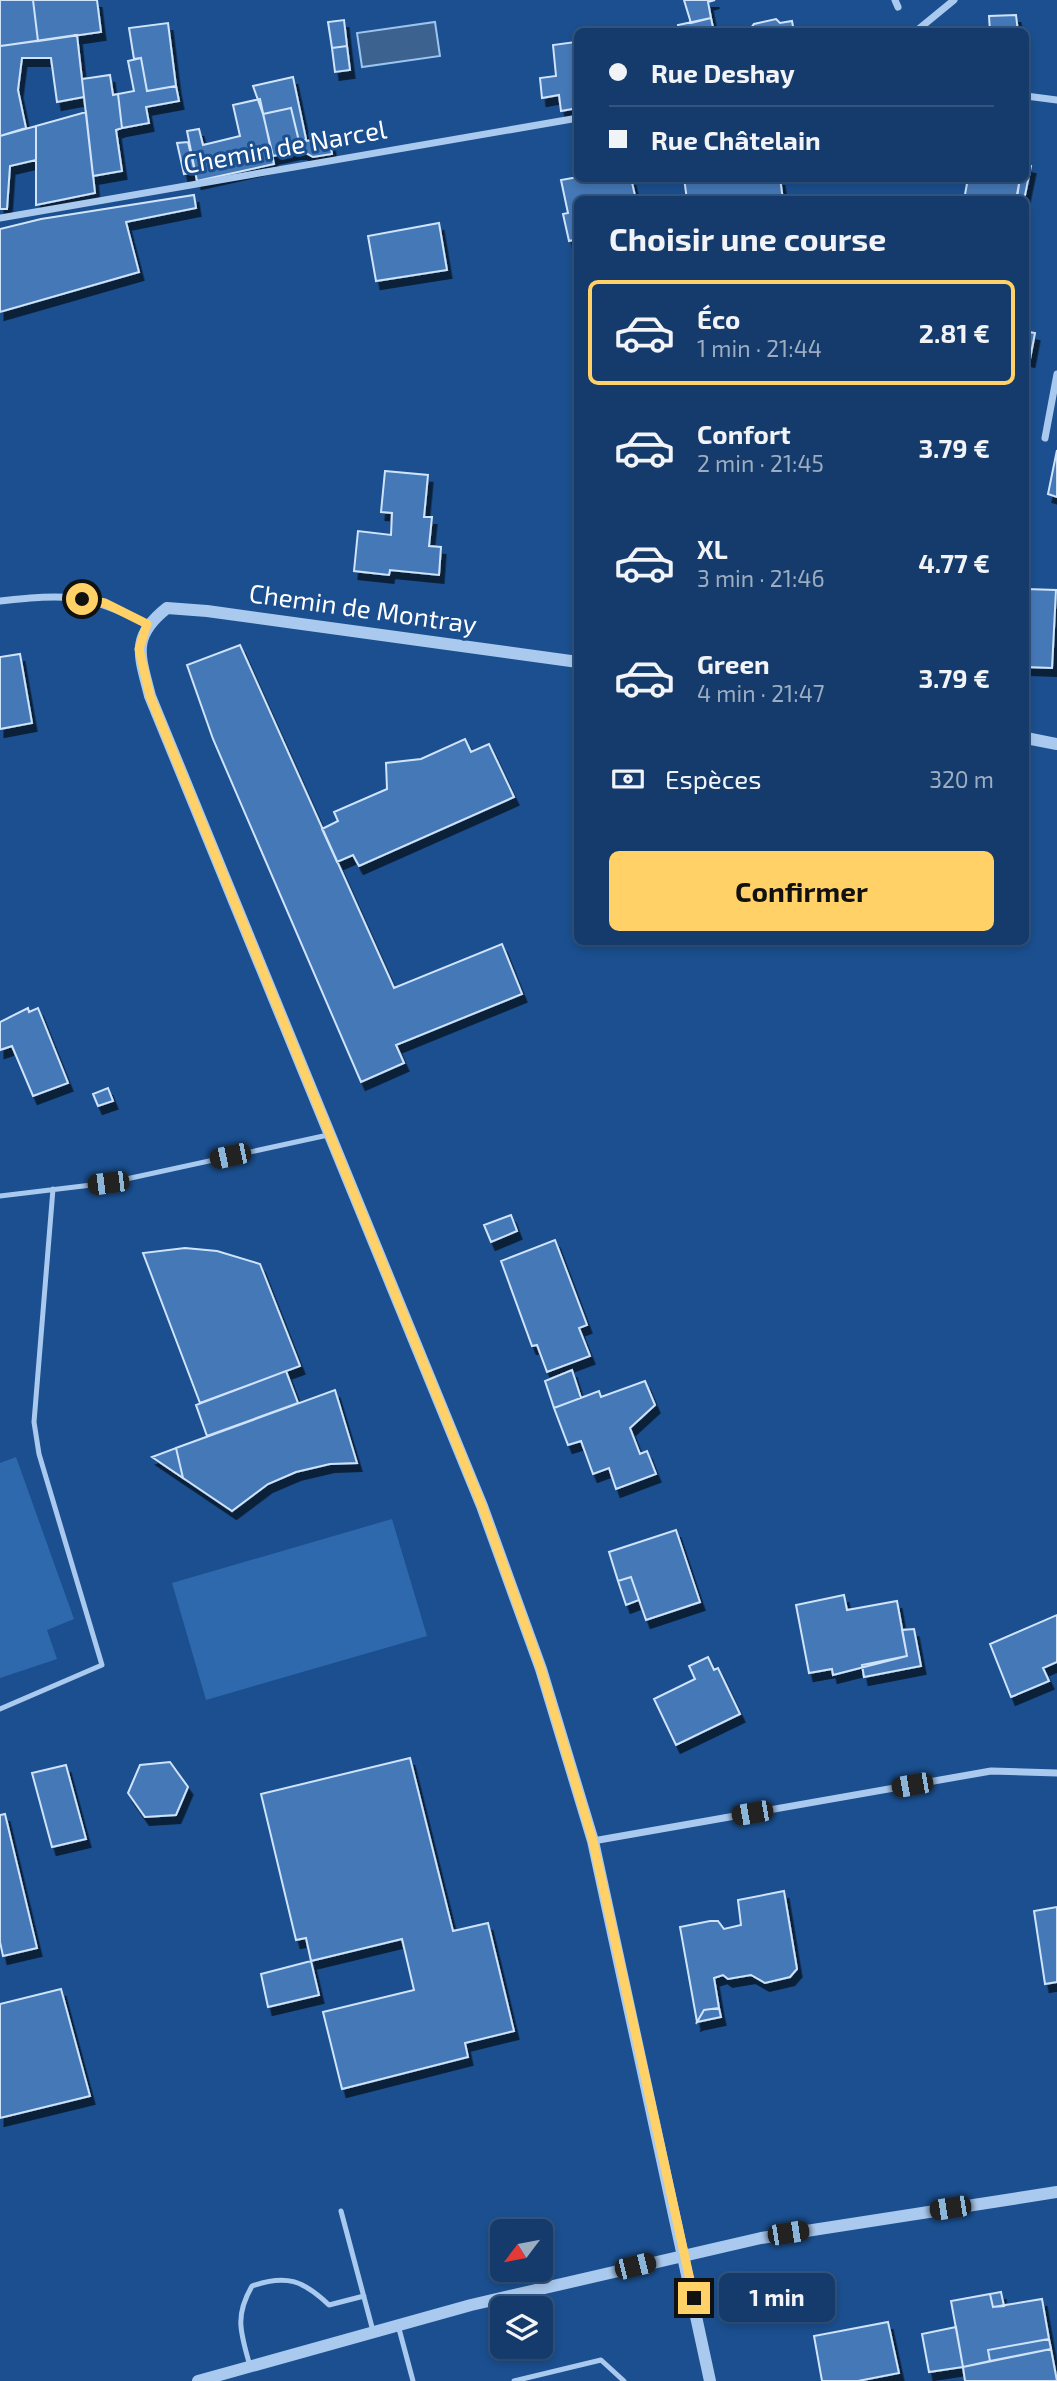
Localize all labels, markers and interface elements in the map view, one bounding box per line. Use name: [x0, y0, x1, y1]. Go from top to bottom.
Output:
text: Rue Deshay: [651, 57, 795, 88]
street label: Chemin de Narcel: [181, 112, 389, 179]
text: Rue Châtelain: [651, 124, 821, 155]
text: Choisir une course: [609, 219, 886, 257]
icon: car: [613, 301, 676, 364]
text: Éco: [697, 303, 740, 334]
text: 2.81 €: [919, 317, 990, 348]
text: 1 min · 21:44: [697, 334, 822, 362]
icon: car: [613, 416, 676, 479]
text: Confort: [697, 418, 791, 449]
text: 3.79 €: [918, 432, 990, 463]
text: 2 min · 21:45: [697, 449, 824, 477]
icon: car: [613, 531, 676, 594]
text: XL: [697, 533, 728, 564]
text: 4.77 €: [918, 547, 990, 578]
text: 3 min · 21:46: [697, 564, 825, 592]
street label: Chemin de Montray: [247, 576, 479, 639]
route start: [66, 583, 98, 615]
icon: car: [613, 646, 676, 709]
text: Green: [697, 648, 770, 679]
text: 3.79 €: [918, 662, 990, 693]
text: 4 min · 21:47: [697, 679, 825, 707]
icon: cash: [609, 760, 647, 798]
text: Espèces: [665, 763, 762, 794]
text: 320 m: [929, 765, 994, 793]
button: Confirmer: [609, 851, 994, 931]
car: [208, 1141, 253, 1171]
car: [86, 1170, 131, 1196]
car: [890, 1771, 935, 1799]
car: [730, 1799, 775, 1827]
car: [928, 2194, 973, 2222]
north arrow: [490, 2219, 553, 2282]
map controls: [490, 2219, 553, 2359]
car: [766, 2219, 811, 2247]
car: [613, 2251, 658, 2281]
callout: 1 min: [718, 2274, 834, 2322]
route end: [678, 2282, 710, 2314]
text: 1 min: [749, 2283, 805, 2311]
button: layers: [490, 2296, 553, 2359]

